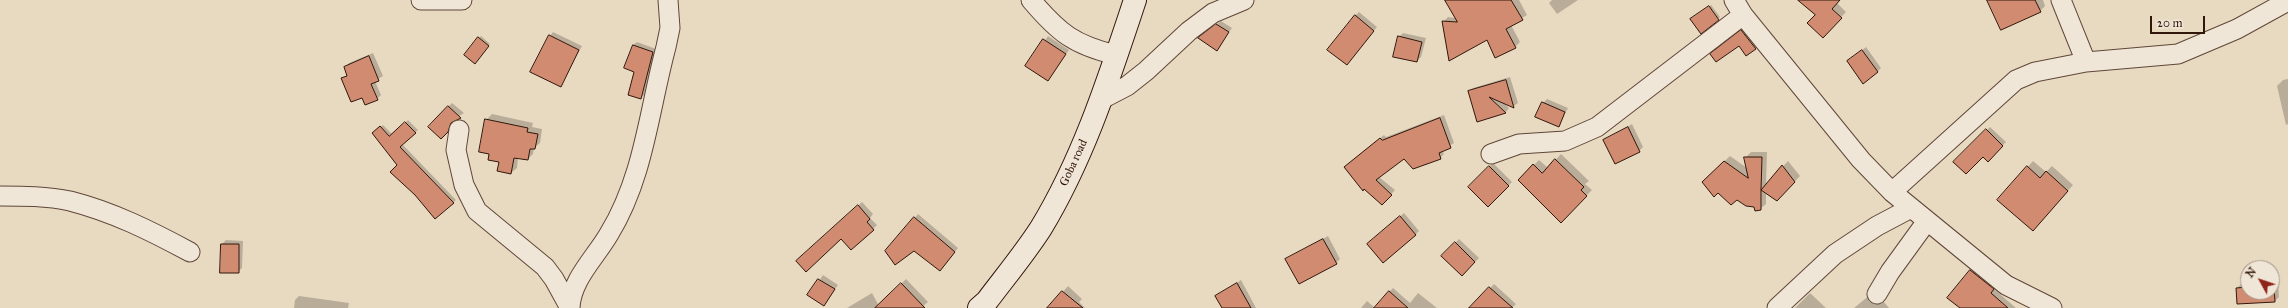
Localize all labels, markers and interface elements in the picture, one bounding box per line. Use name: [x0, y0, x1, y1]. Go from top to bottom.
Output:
scale bar: [2152, 8, 2207, 34]
text: 20 m: [2157, 16, 2183, 30]
street label: Goba road: [1057, 137, 1091, 189]
north arrow: [2240, 260, 2280, 300]
text: N: [2243, 265, 2259, 280]

